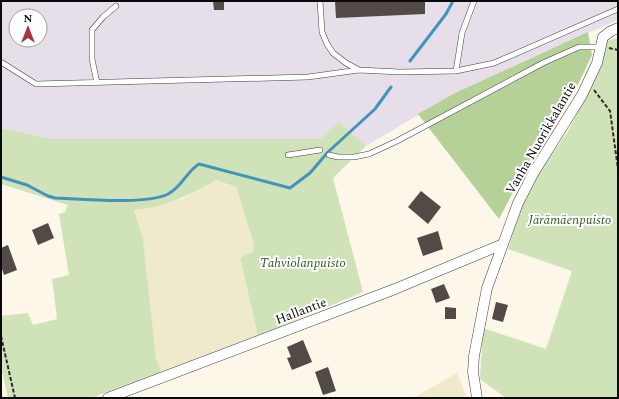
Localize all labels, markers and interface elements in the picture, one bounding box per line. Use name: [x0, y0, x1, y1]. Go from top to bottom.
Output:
north arrow: [8, 8, 48, 48]
text: N: [24, 10, 33, 27]
street label: Vanha Nuorikkalantie: [501, 78, 581, 198]
park label: Järämäenpuisto: [528, 210, 611, 230]
park label: Tahviolanpuisto: [260, 253, 346, 273]
street label: Hallantie: [273, 292, 329, 330]

